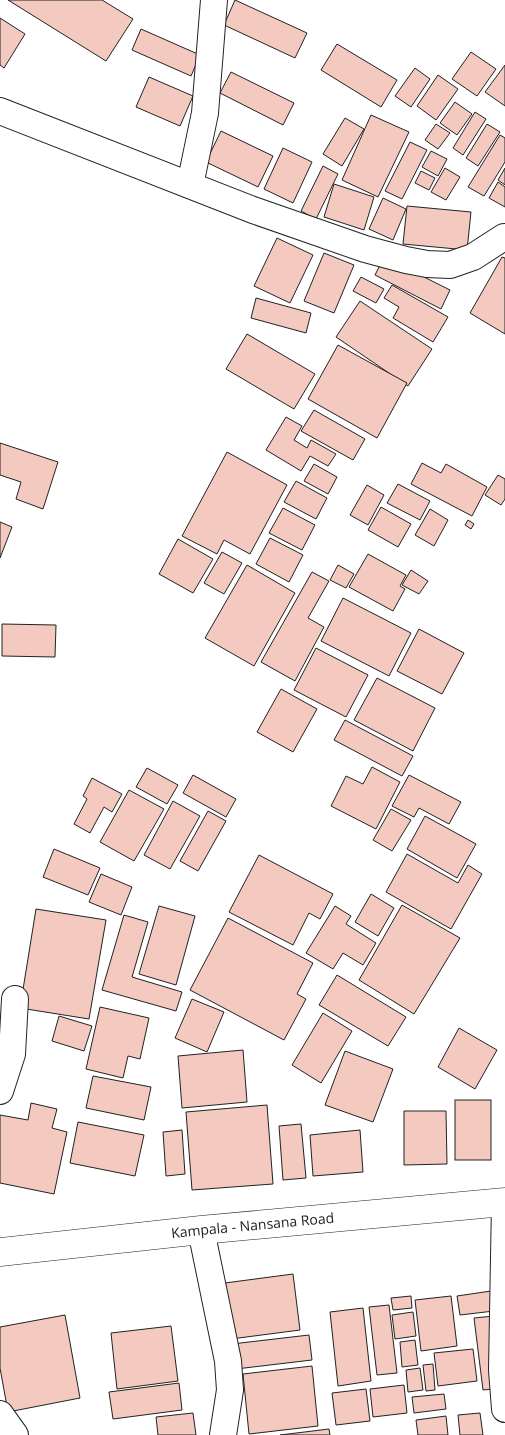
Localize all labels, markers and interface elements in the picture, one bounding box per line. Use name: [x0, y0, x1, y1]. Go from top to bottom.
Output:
street label: Kampala - Nansana Road: [170, 1208, 335, 1242]

